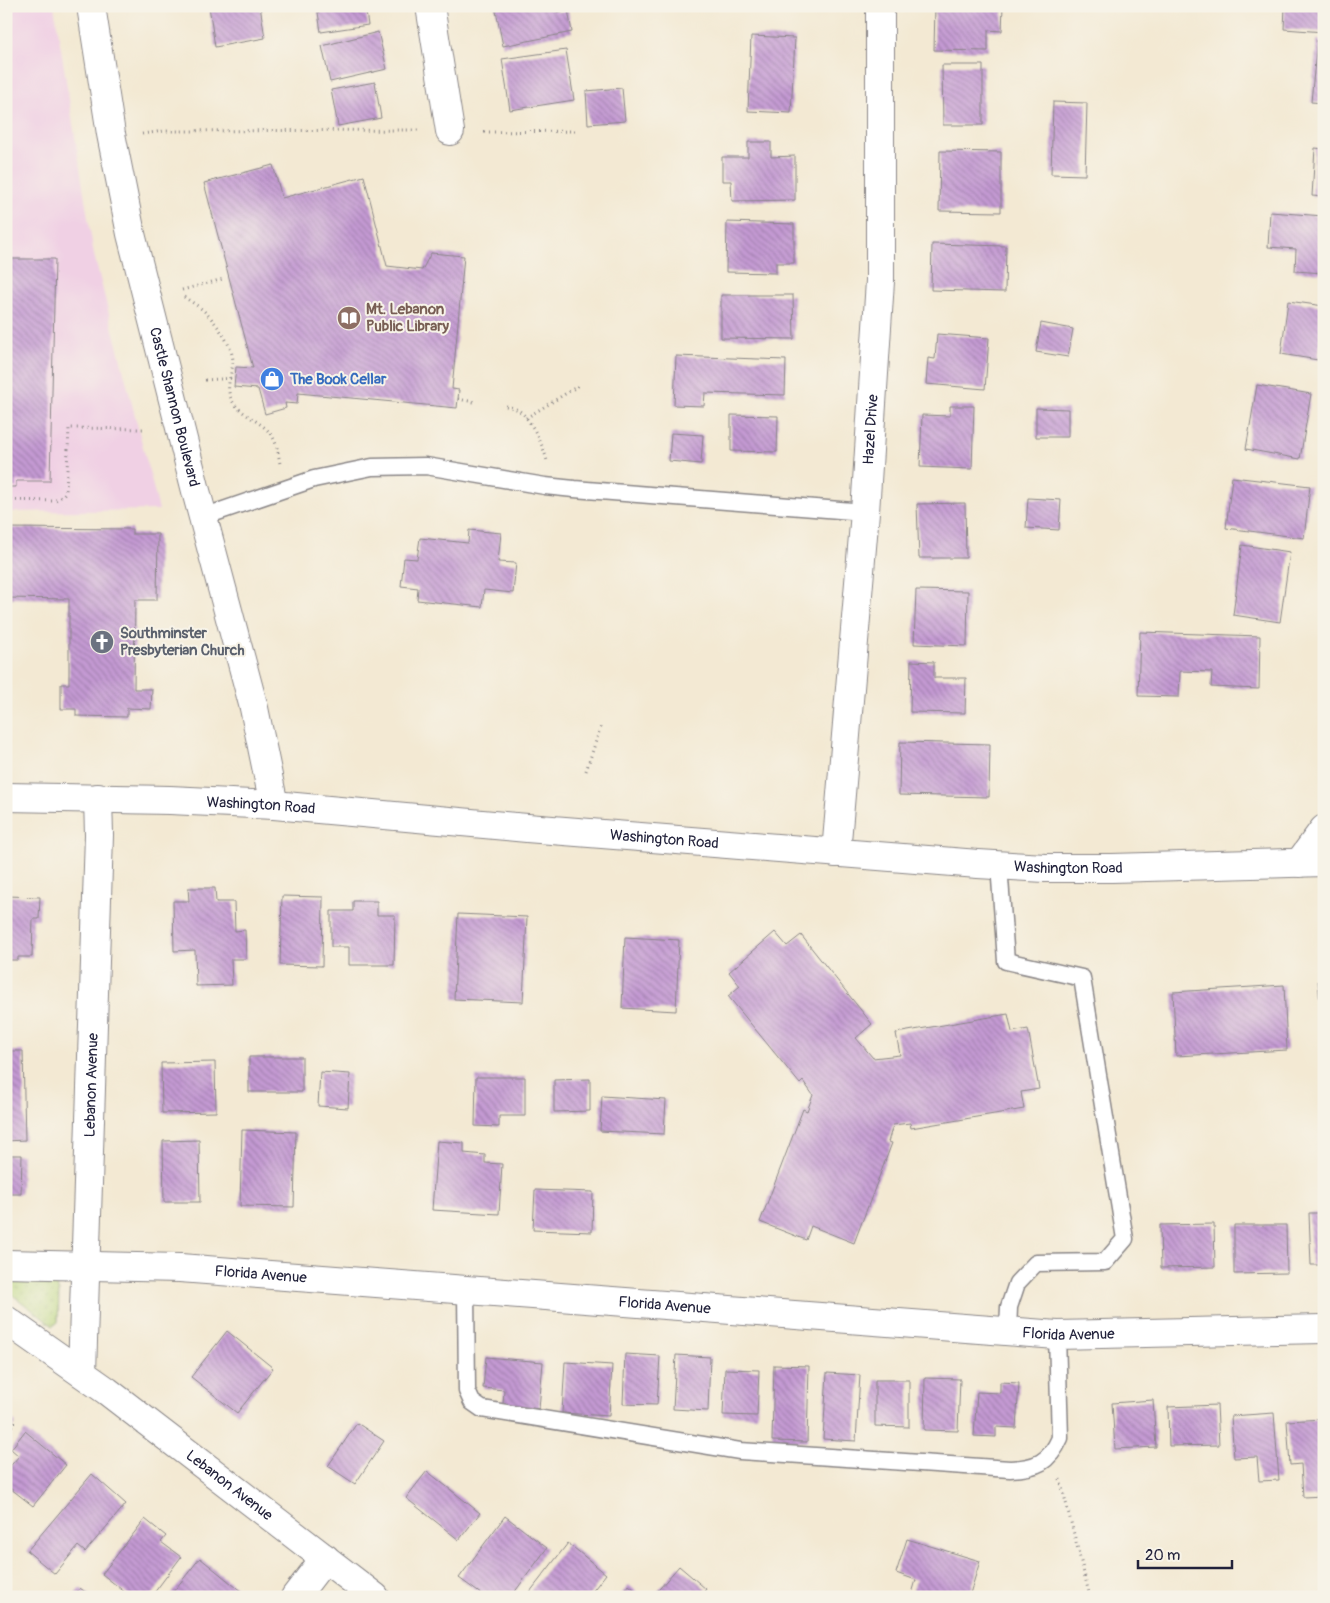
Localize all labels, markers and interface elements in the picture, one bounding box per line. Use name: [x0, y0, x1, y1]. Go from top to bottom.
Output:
place label: Mt. Lebanon Public Library: [366, 300, 449, 336]
library icon: Mt. Lebanon Public Library: [336, 305, 362, 331]
street label: Castle Shannon Boulevard: [145, 325, 204, 489]
shop icon: The Book Cellar: [259, 366, 285, 392]
place label: The Book Cellar: [289, 370, 387, 389]
street label: Hazel Drive: [859, 393, 883, 465]
place label: Southminster Presbyterian Church: [120, 624, 245, 660]
church icon: Southminster Presbyterian Church: [89, 629, 115, 655]
street label: Washington Road: [206, 793, 316, 819]
street label: Washington Road: [609, 826, 719, 853]
street label: Washington Road: [1013, 857, 1123, 878]
street label: Lebanon Avenue: [80, 1032, 103, 1138]
street label: Florida Avenue: [214, 1262, 308, 1288]
street label: Florida Avenue: [618, 1293, 712, 1319]
street label: Florida Avenue: [1021, 1323, 1115, 1345]
street label: Lebanon Avenue: [182, 1446, 277, 1525]
scale bar: [1138, 1538, 1231, 1570]
text: 20 m: [1145, 1546, 1180, 1565]

